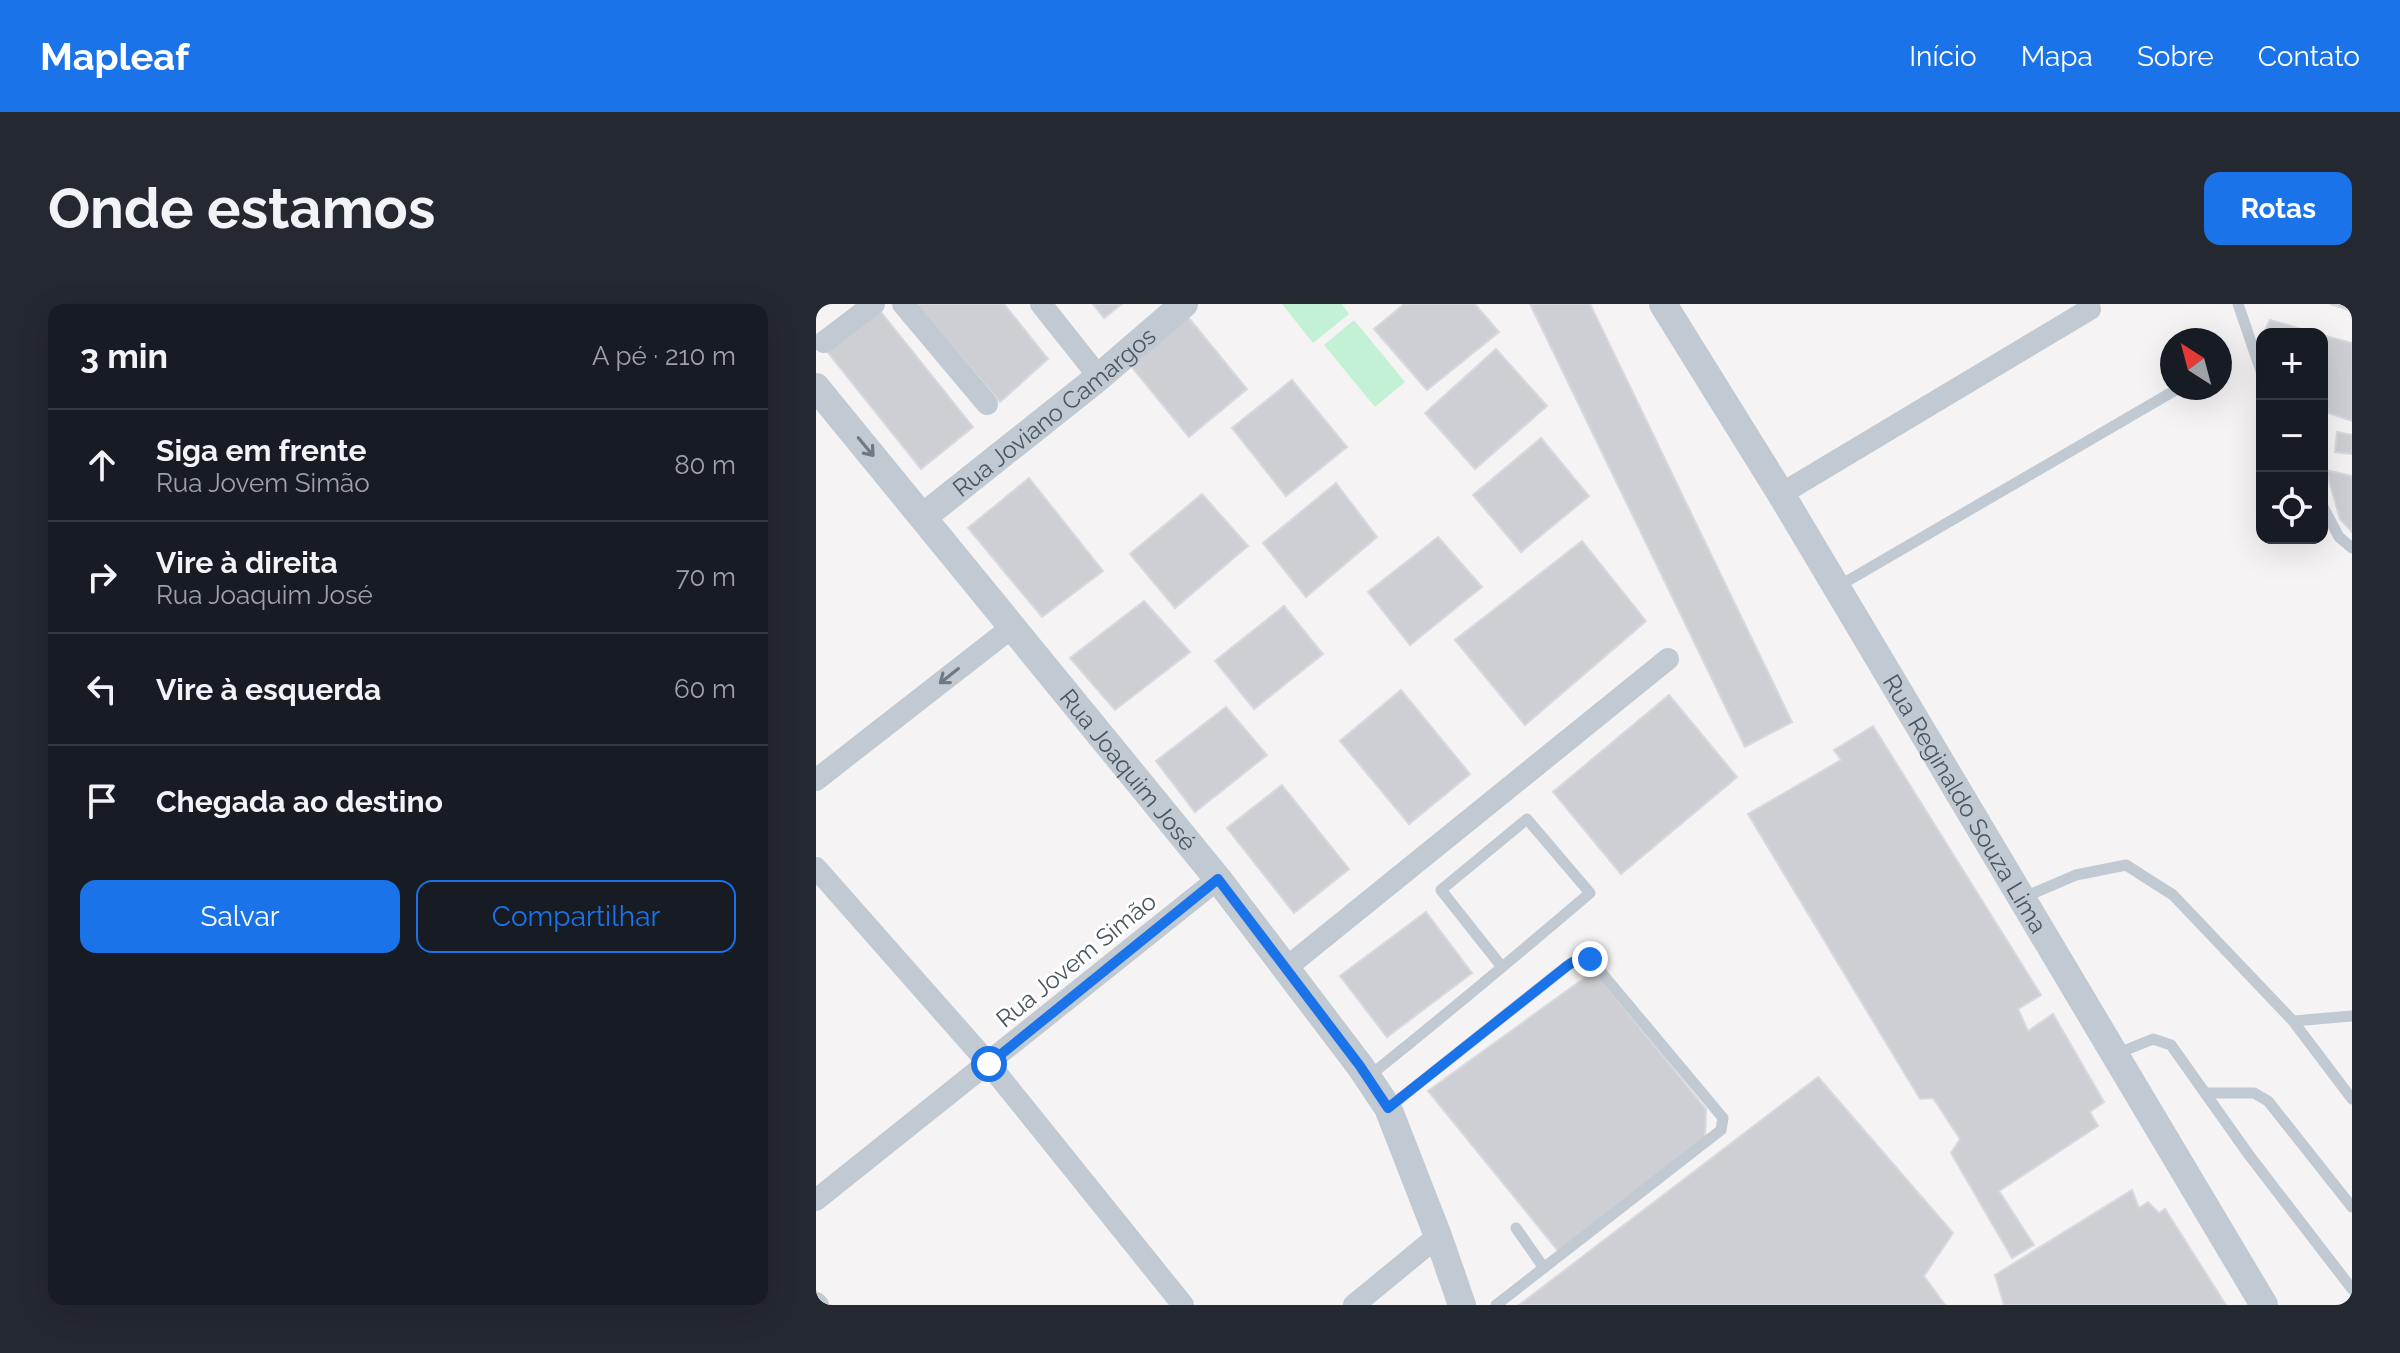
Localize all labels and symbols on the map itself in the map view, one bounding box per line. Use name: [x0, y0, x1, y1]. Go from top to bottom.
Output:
street label: Rua Joviano Camargos: [947, 321, 1161, 502]
north arrow: [2160, 328, 2232, 400]
one-way arrow: [857, 437, 875, 457]
one-way arrow: [939, 667, 960, 684]
street label: Rua Reginaldo Souza Lima: [1877, 669, 2054, 938]
street label: Rua Joaquim José: [1054, 683, 1203, 856]
street label: Rua Jovem Simão: [990, 887, 1162, 1033]
route end: [1572, 941, 1608, 977]
route start: [971, 1046, 1007, 1082]

